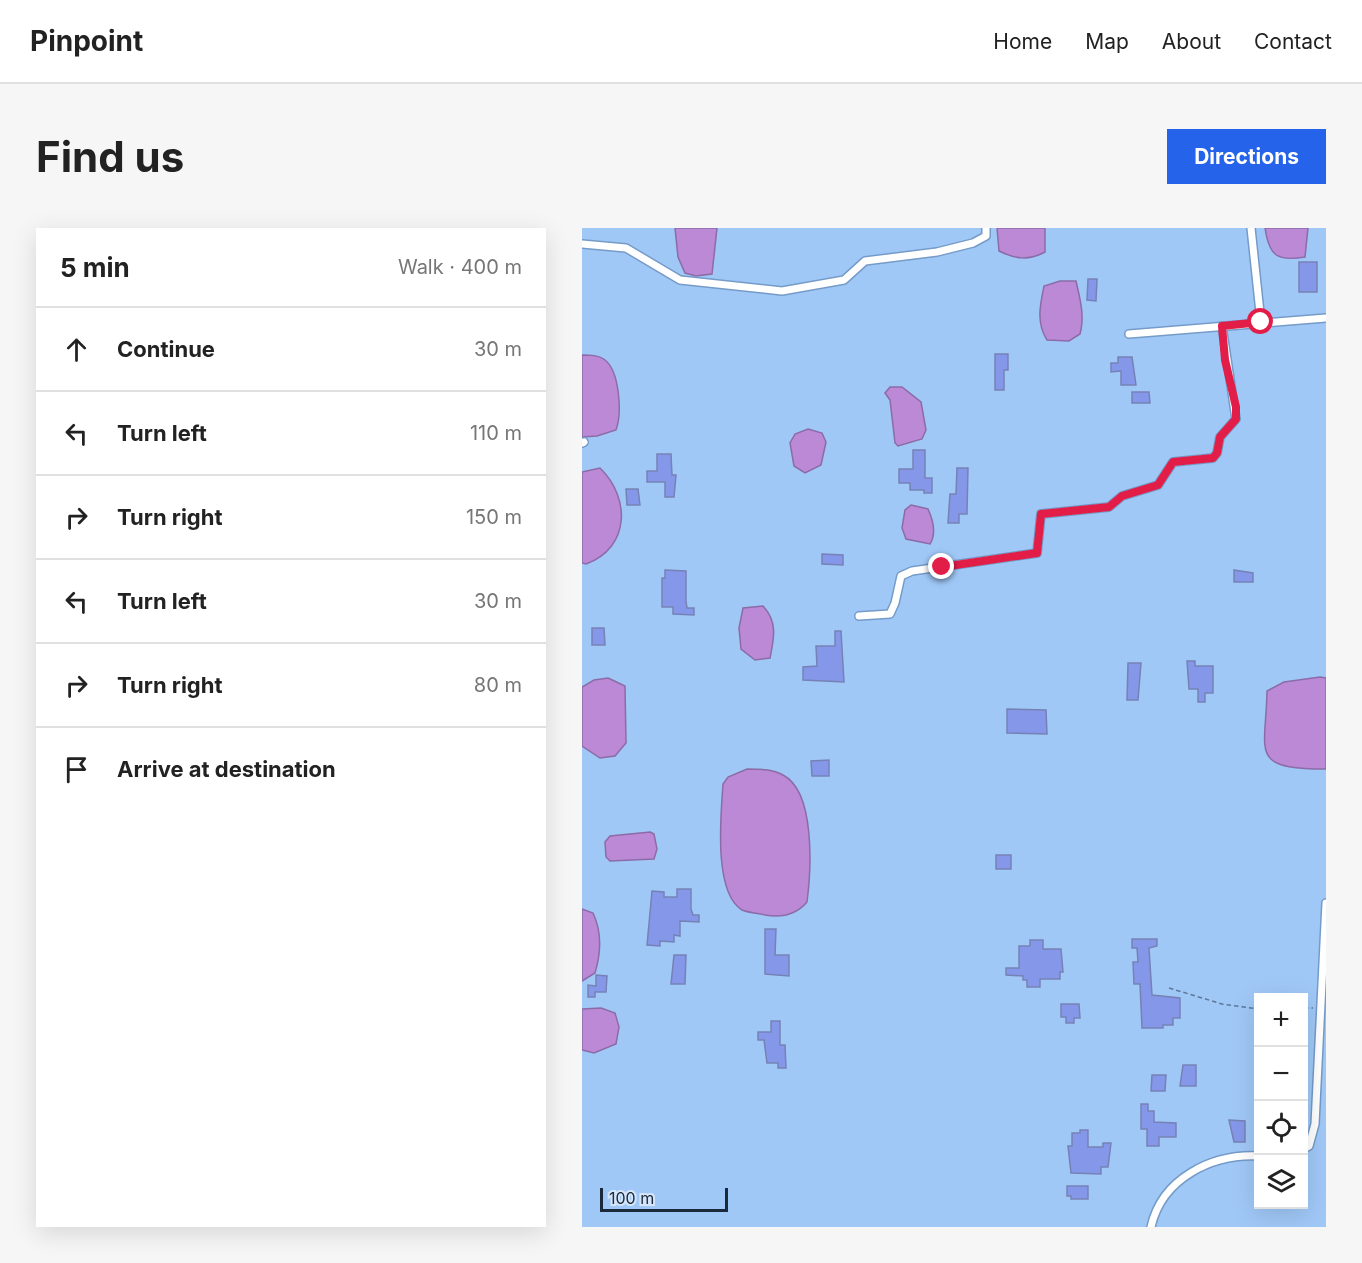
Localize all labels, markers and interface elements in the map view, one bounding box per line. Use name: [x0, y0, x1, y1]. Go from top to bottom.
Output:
text: Pinpoint: [30, 24, 143, 58]
text: Home: [993, 29, 1052, 54]
text: Map: [1085, 29, 1129, 54]
text: About: [1162, 29, 1221, 54]
text: Contact: [1254, 29, 1332, 54]
button: Directions: [1167, 129, 1326, 184]
text: Find us: [36, 131, 184, 182]
text: 5 min: [60, 252, 130, 283]
text: Walk · 400 m: [398, 255, 522, 279]
route start: [1247, 308, 1273, 334]
icon: ahead: [60, 333, 93, 366]
text: Continue: [117, 336, 215, 362]
text: 30 m: [474, 337, 522, 361]
icon: left: [60, 417, 93, 450]
text: Turn left: [117, 420, 207, 446]
text: 110 m: [470, 421, 522, 445]
icon: right: [60, 501, 93, 534]
text: Turn right: [117, 504, 223, 530]
text: 150 m: [466, 505, 522, 529]
route end: [928, 553, 954, 579]
icon: left: [60, 585, 93, 618]
text: Turn left: [117, 588, 207, 614]
text: 30 m: [474, 589, 522, 613]
icon: right: [60, 669, 93, 702]
text: Turn right: [117, 672, 223, 698]
text: 80 m: [474, 673, 522, 697]
icon: arrive: [60, 753, 93, 786]
text: Arrive at destination: [117, 756, 336, 782]
map controls: [1254, 993, 1308, 1209]
button: +: [1254, 993, 1308, 1047]
button: −: [1254, 1047, 1308, 1101]
button: locate: [1254, 1101, 1308, 1155]
button: layers: [1254, 1155, 1308, 1209]
scale bar: [600, 1185, 728, 1212]
text: 100 m: [609, 1188, 654, 1208]

